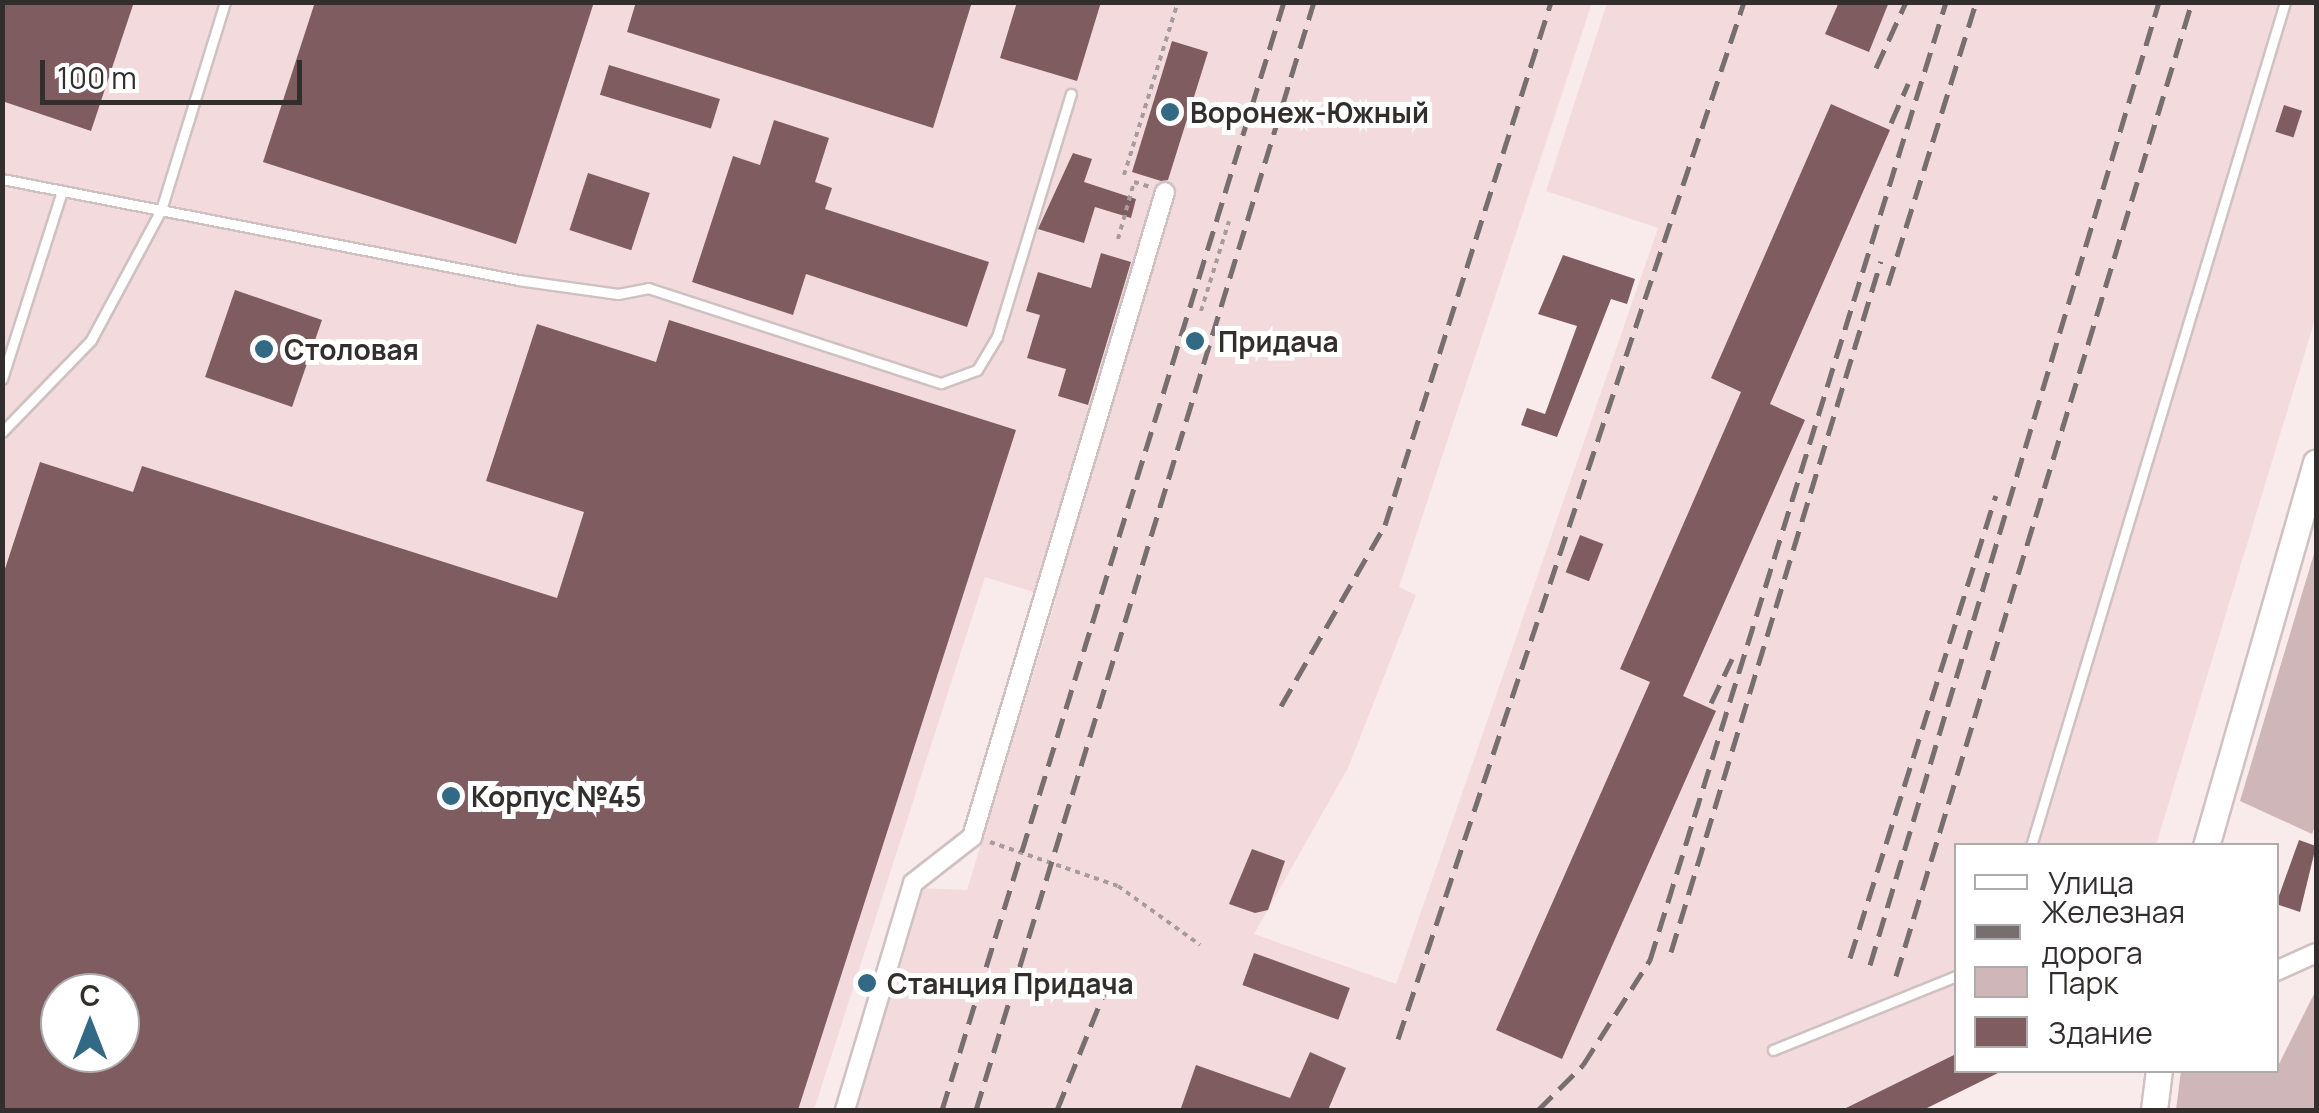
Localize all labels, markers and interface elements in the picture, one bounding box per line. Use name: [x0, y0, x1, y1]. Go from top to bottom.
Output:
scale bar: [45, 40, 308, 102]
text: 100 m: [57, 57, 137, 98]
place label: Воронеж-Южный: [1190, 95, 1429, 129]
marker: Воронеж-Южный: [1159, 101, 1181, 123]
place label: Придача: [1218, 324, 1339, 358]
marker: Придача: [1182, 328, 1208, 354]
place label: Столовая: [284, 332, 419, 366]
marker: Столовая: [253, 338, 275, 360]
place label: Корпус №45: [471, 779, 642, 813]
marker: Корпус №45: [440, 785, 462, 807]
legend: [1954, 843, 2279, 1073]
text: Улица: [2048, 862, 2134, 903]
text: Железная дорога: [2041, 891, 2185, 973]
text: Парк: [2048, 962, 2118, 1003]
place label: Станция Придача: [887, 966, 1134, 1000]
marker: Станция Придача: [856, 972, 878, 994]
north arrow: [40, 973, 140, 1073]
text: С: [80, 976, 100, 1014]
text: Здание: [2048, 1012, 2153, 1053]

